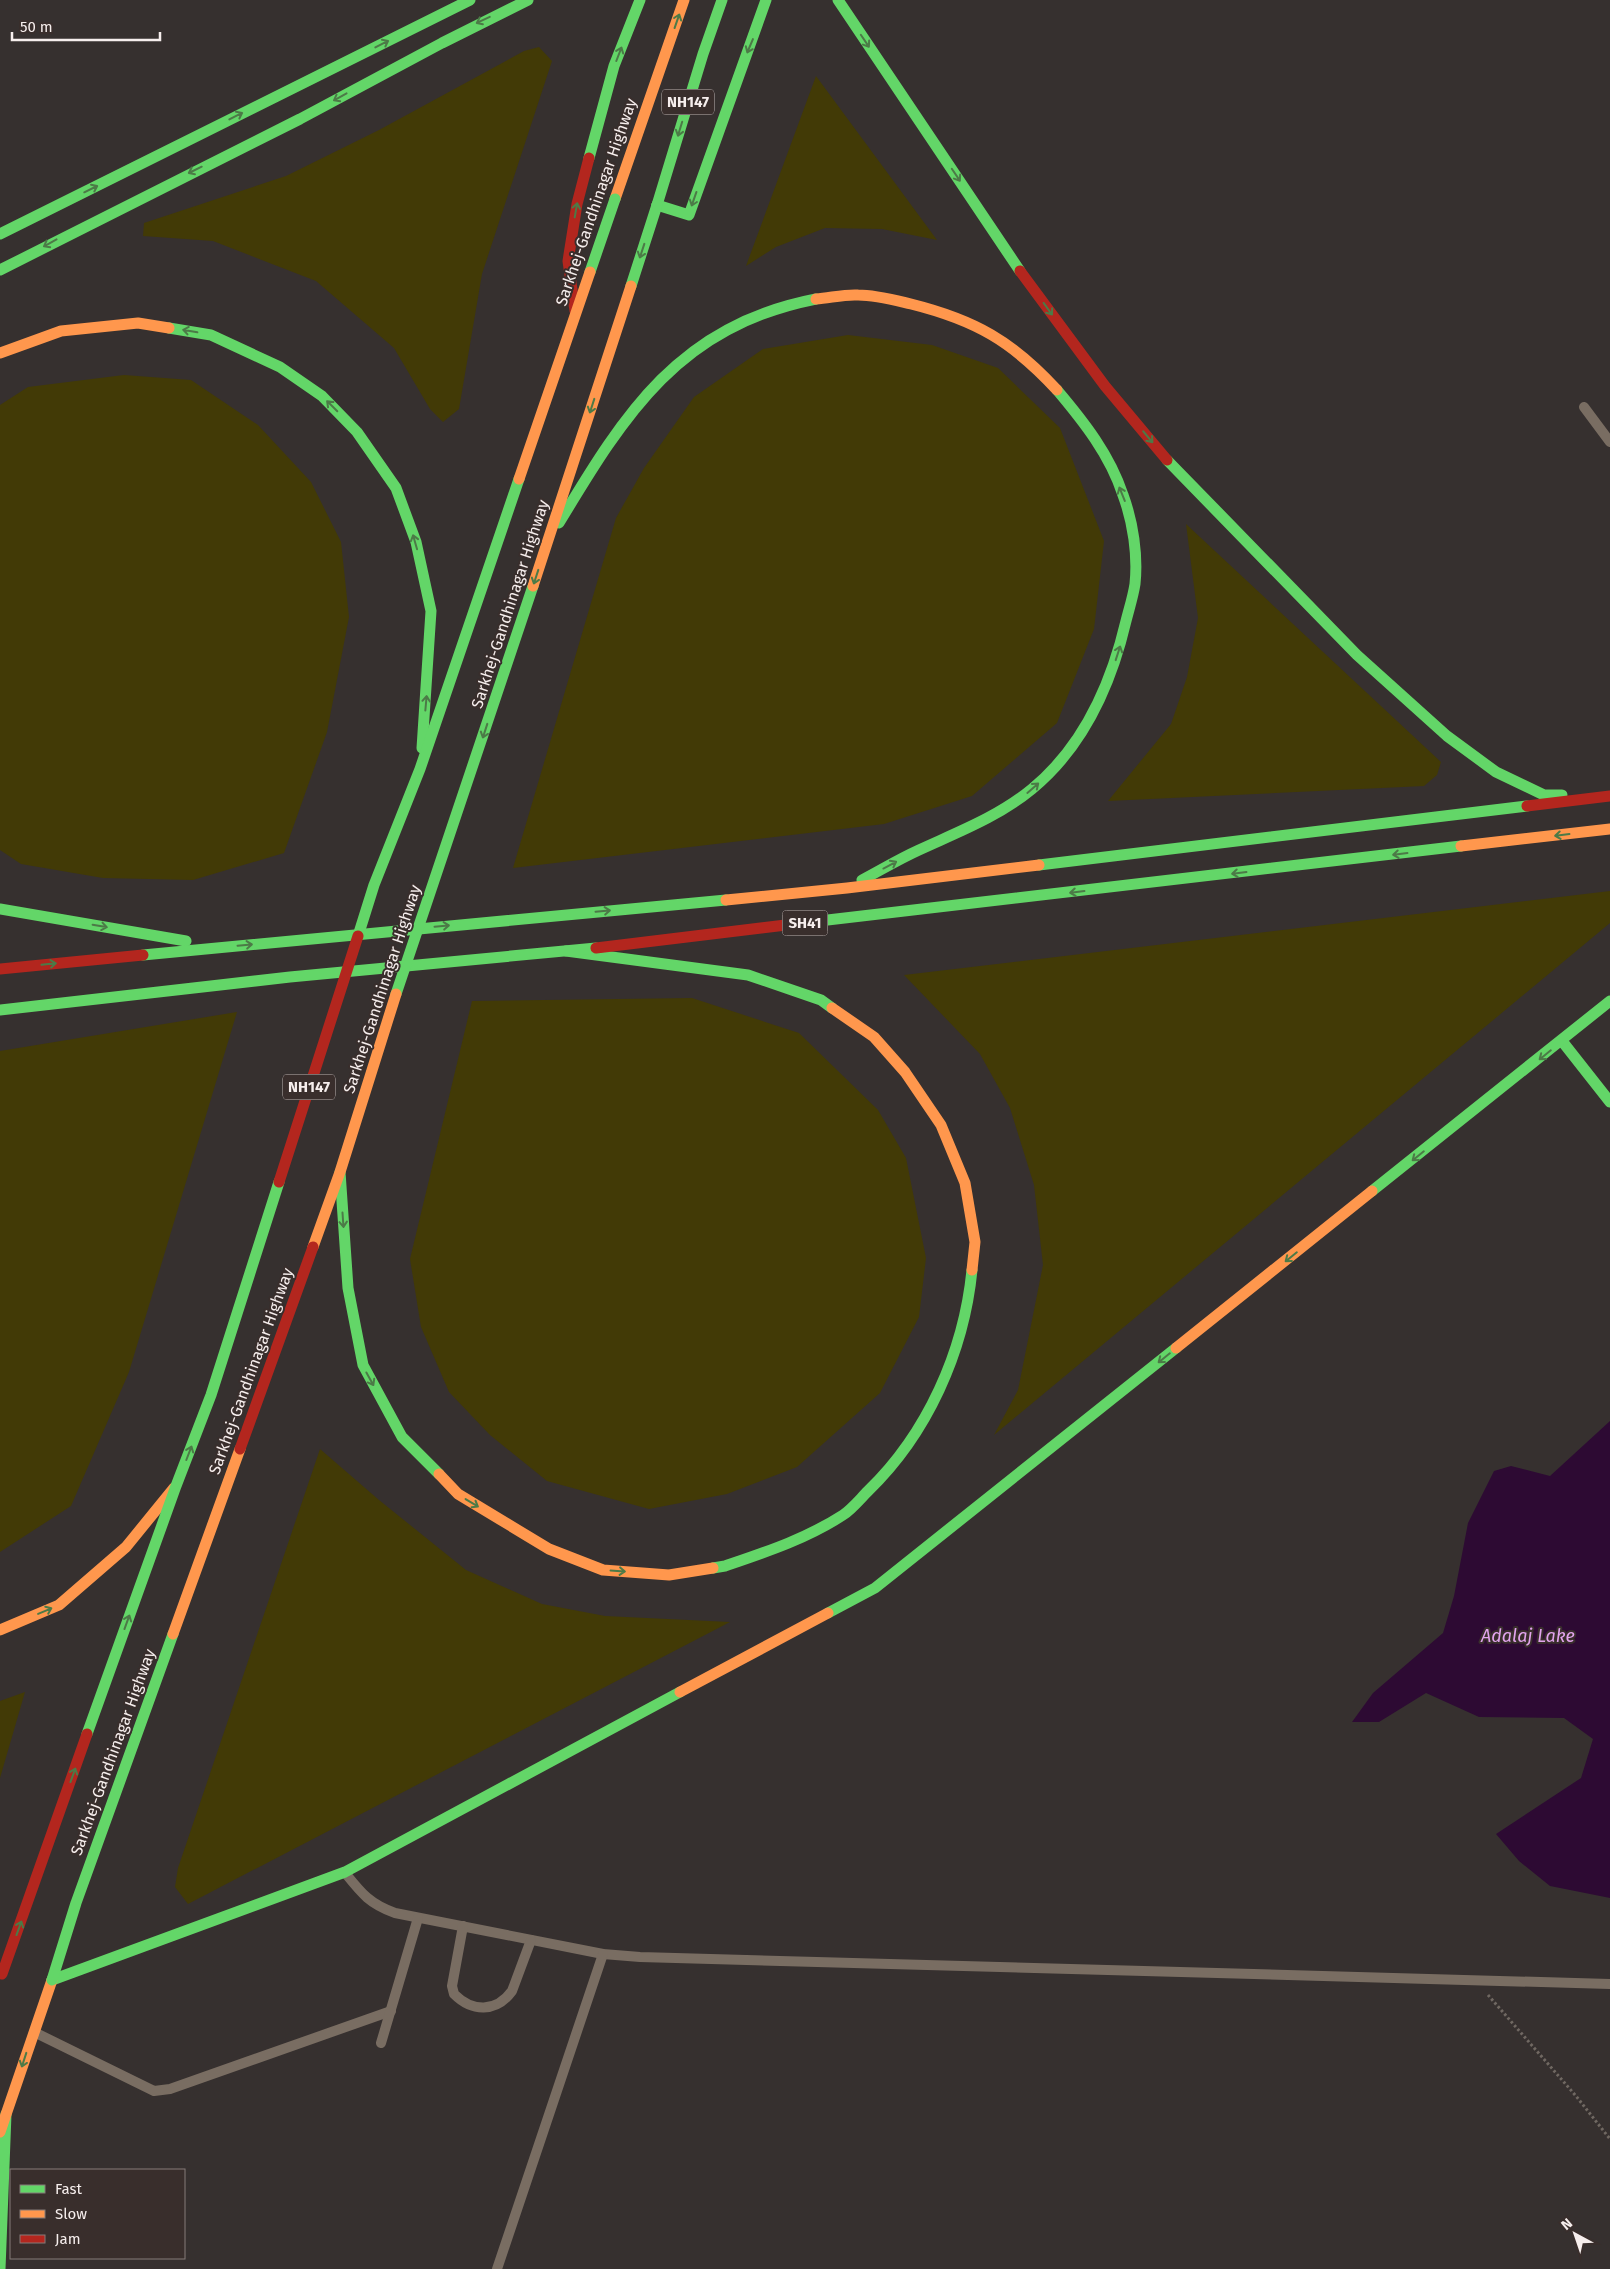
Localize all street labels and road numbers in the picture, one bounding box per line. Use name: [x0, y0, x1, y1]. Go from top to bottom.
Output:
road number: NH147: [662, 90, 714, 114]
street label: Sarkhej-Gandhinagar Highway: [551, 96, 641, 308]
street label: Sarkhej-Gandhinagar Highway: [467, 497, 553, 711]
street label: Sarkhej-Gandhinagar Highway: [339, 882, 425, 1096]
road number: SH41: [782, 910, 828, 936]
road number: NH147: [283, 1074, 335, 1100]
street label: Sarkhej-Gandhinagar Highway: [205, 1265, 297, 1477]
street label: Sarkhej-Gandhinagar Highway: [67, 1646, 159, 1858]

